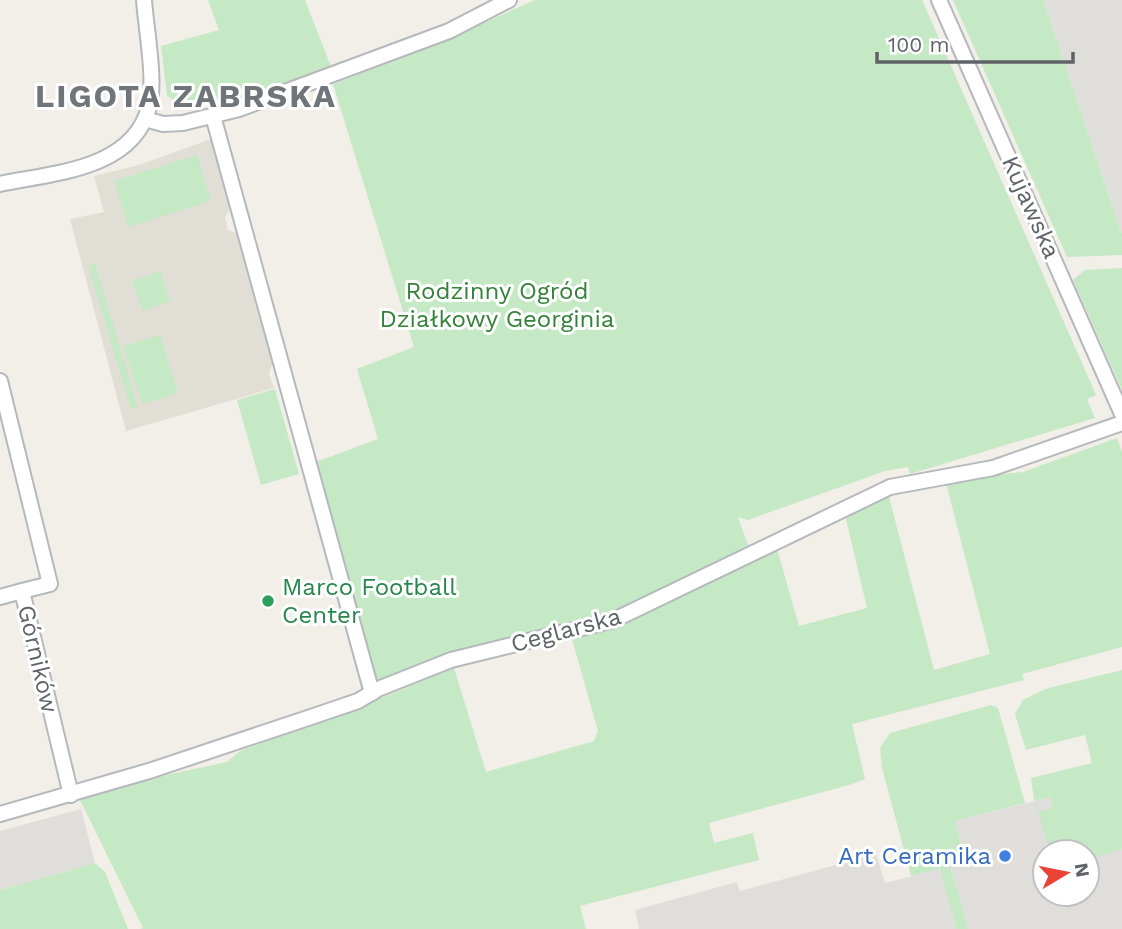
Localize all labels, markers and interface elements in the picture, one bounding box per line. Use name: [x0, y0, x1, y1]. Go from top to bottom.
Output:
scale bar: [877, 21, 1073, 65]
text: 100 m: [888, 32, 950, 57]
district label: LIGOTA ZABRSKA: [35, 77, 337, 115]
street label: Kujawska: [996, 151, 1066, 263]
park label: Rodzinny Ogród Działkowy Georginia: [380, 277, 614, 333]
place label: Marco Football Center: [282, 573, 457, 629]
marker: Marco Football Center: [260, 593, 276, 609]
street label: Górników: [12, 602, 64, 716]
street label: Ceglarska: [508, 602, 624, 658]
north arrow: [1031, 838, 1101, 908]
place label: Art Ceramika: [838, 842, 991, 870]
marker: Art Ceramika: [997, 848, 1013, 864]
text: N: [1070, 861, 1095, 879]

